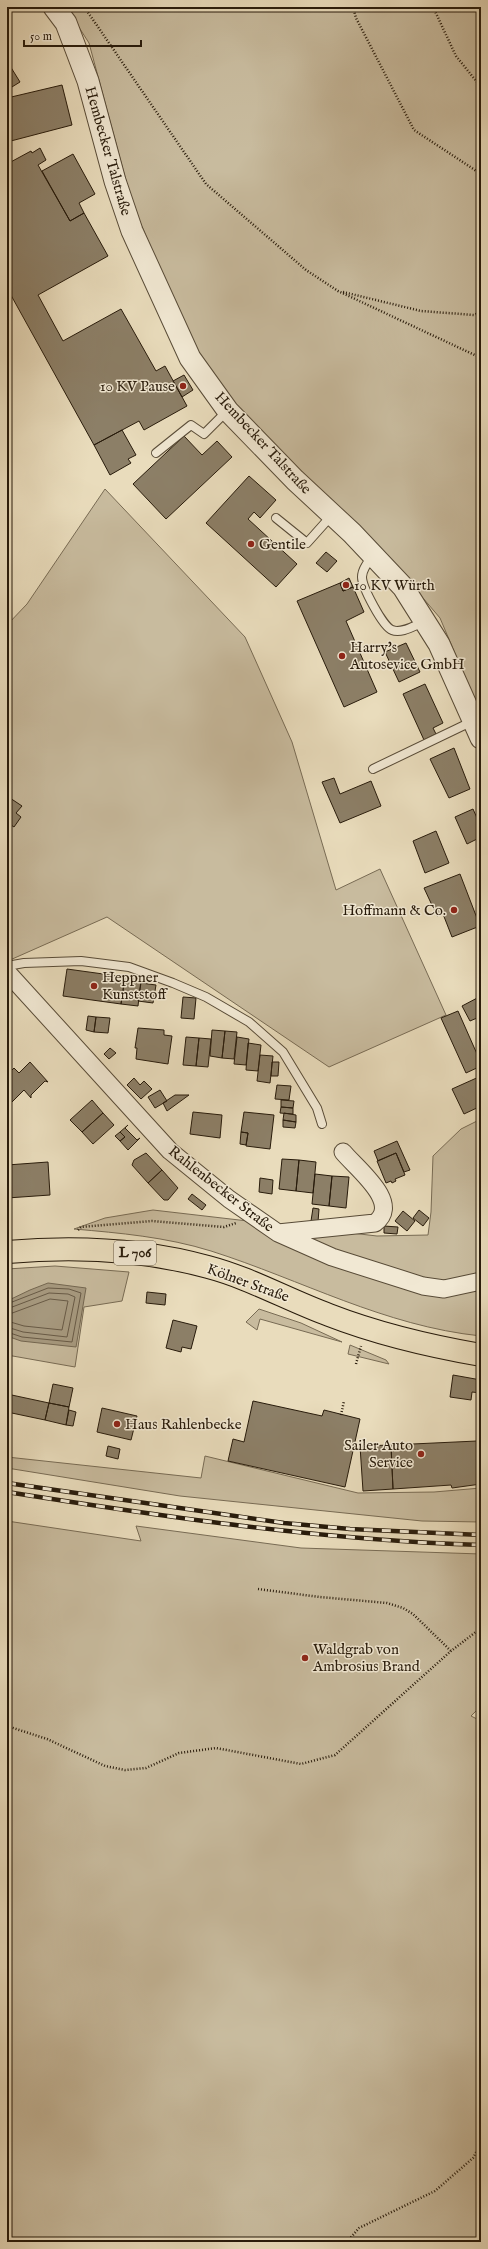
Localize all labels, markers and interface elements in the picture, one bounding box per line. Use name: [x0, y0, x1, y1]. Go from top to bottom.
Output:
scale bar: [24, 22, 141, 48]
text: 50 m: [30, 29, 52, 44]
street label: Hembecker Talstraße: [80, 84, 136, 218]
place label: 10 KV Pause: [100, 377, 175, 396]
marker: 10 KV Pause: [178, 381, 188, 391]
street label: Hembecker Talstraße: [211, 388, 316, 498]
place label: Gentile: [259, 535, 306, 554]
marker: Gentile: [246, 539, 256, 549]
place label: 10 KV Würth: [354, 576, 435, 595]
marker: 10 KV Würth: [341, 580, 351, 590]
place label: Harry's Autosevice GmbH: [349, 638, 465, 674]
marker: Harry's Autosevice GmbH: [337, 651, 347, 661]
place label: Hoffmann & Co.: [342, 901, 446, 920]
marker: Hoffmann & Co.: [449, 905, 459, 915]
place label: Heppner Kunststoff: [102, 968, 168, 1004]
marker: Heppner Kunststoff: [89, 981, 99, 991]
street label: Rahlenbecker Straße: [164, 1142, 278, 1236]
road number: L 706: [114, 1241, 156, 1265]
street label: Kölner Straße: [204, 1259, 292, 1307]
place label: Haus Rahlenbecke: [125, 1415, 242, 1434]
marker: Haus Rahlenbecke: [112, 1419, 122, 1429]
place label: Sailer Auto Service: [344, 1436, 413, 1472]
marker: Sailer Auto Service: [416, 1449, 426, 1459]
place label: Waldgrab von Ambrosius Brand: [312, 1640, 421, 1676]
marker: Waldgrab von Ambrosius Brand: [300, 1653, 310, 1663]

